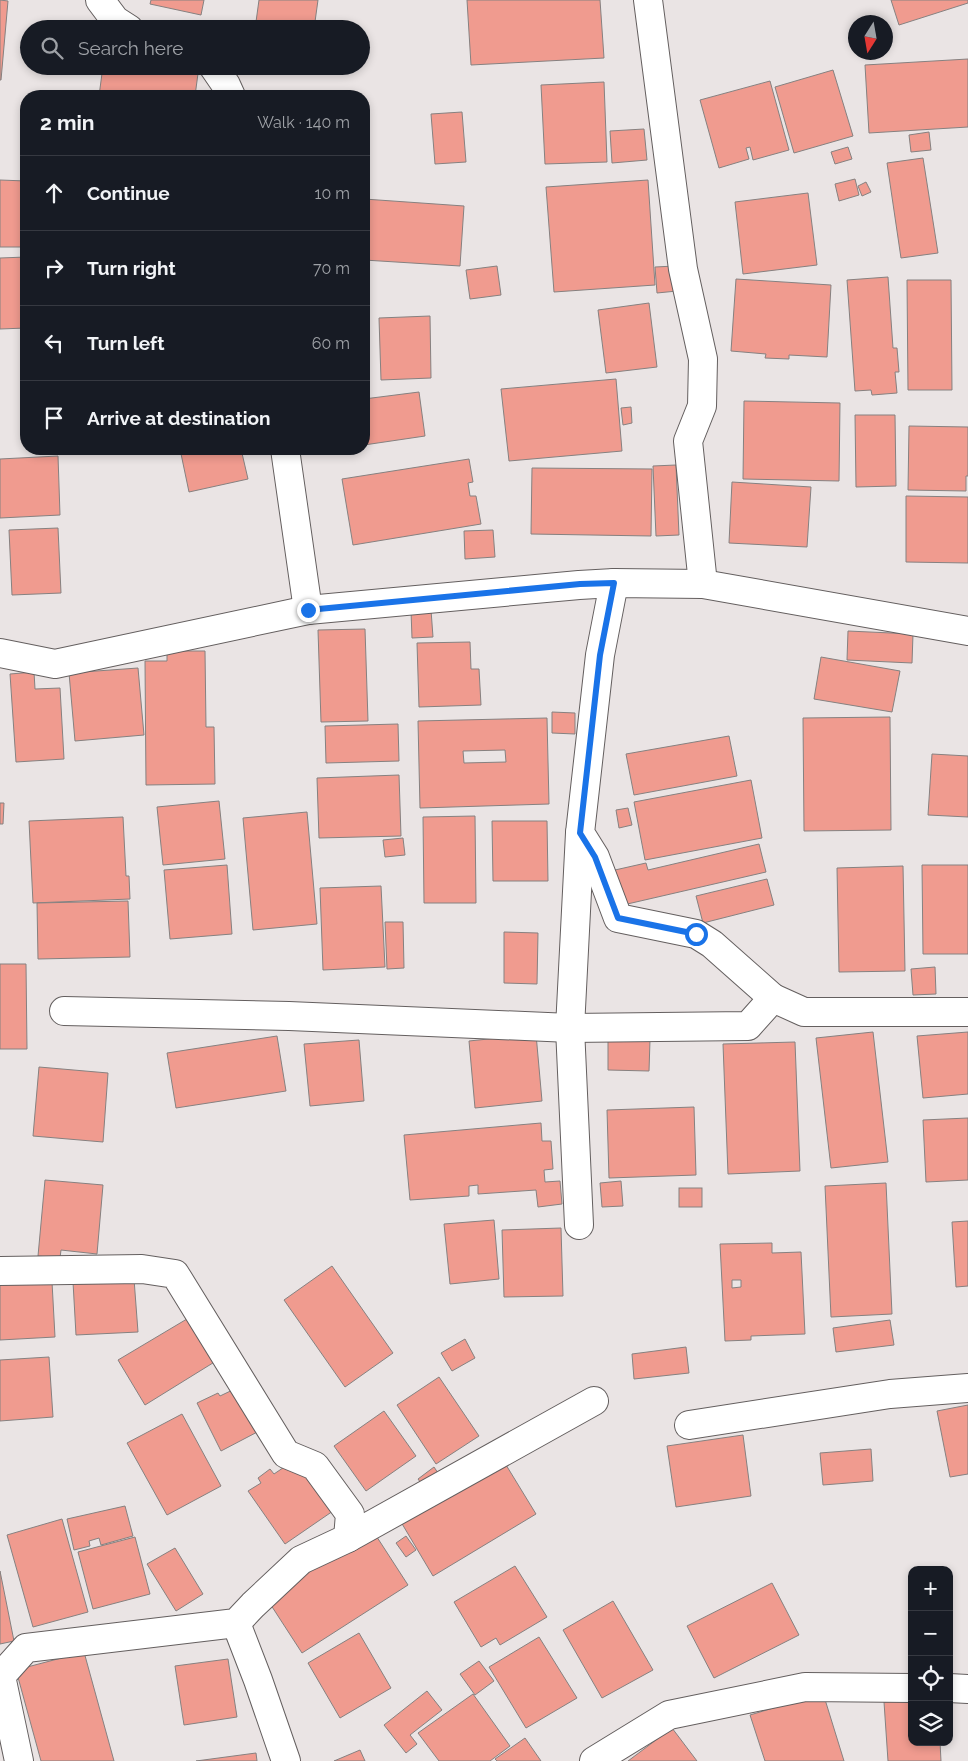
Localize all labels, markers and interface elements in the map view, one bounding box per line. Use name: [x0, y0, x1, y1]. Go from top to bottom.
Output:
north arrow: [848, 15, 893, 60]
search box: [20, 20, 370, 75]
icon: search: [38, 34, 66, 62]
text: Search here: [78, 37, 184, 59]
text: 2 min: [40, 110, 94, 135]
text: Walk · 140 m: [257, 113, 350, 132]
icon: ahead: [40, 179, 68, 207]
text: Continue: [87, 182, 170, 204]
text: 10 m: [315, 184, 350, 203]
icon: right: [40, 254, 68, 282]
text: Turn right: [87, 257, 176, 279]
text: 70 m: [313, 259, 350, 278]
icon: left: [40, 329, 68, 357]
text: Turn left: [87, 332, 164, 354]
text: 60 m: [312, 334, 350, 353]
icon: arrive: [40, 404, 68, 432]
text: Arrive at destination: [87, 407, 271, 429]
route end: [297, 599, 320, 622]
route start: [685, 923, 708, 946]
map controls: [908, 1566, 953, 1746]
button: +: [908, 1566, 953, 1611]
button: −: [908, 1611, 953, 1656]
button: locate: [908, 1656, 953, 1701]
button: layers: [908, 1701, 953, 1746]

